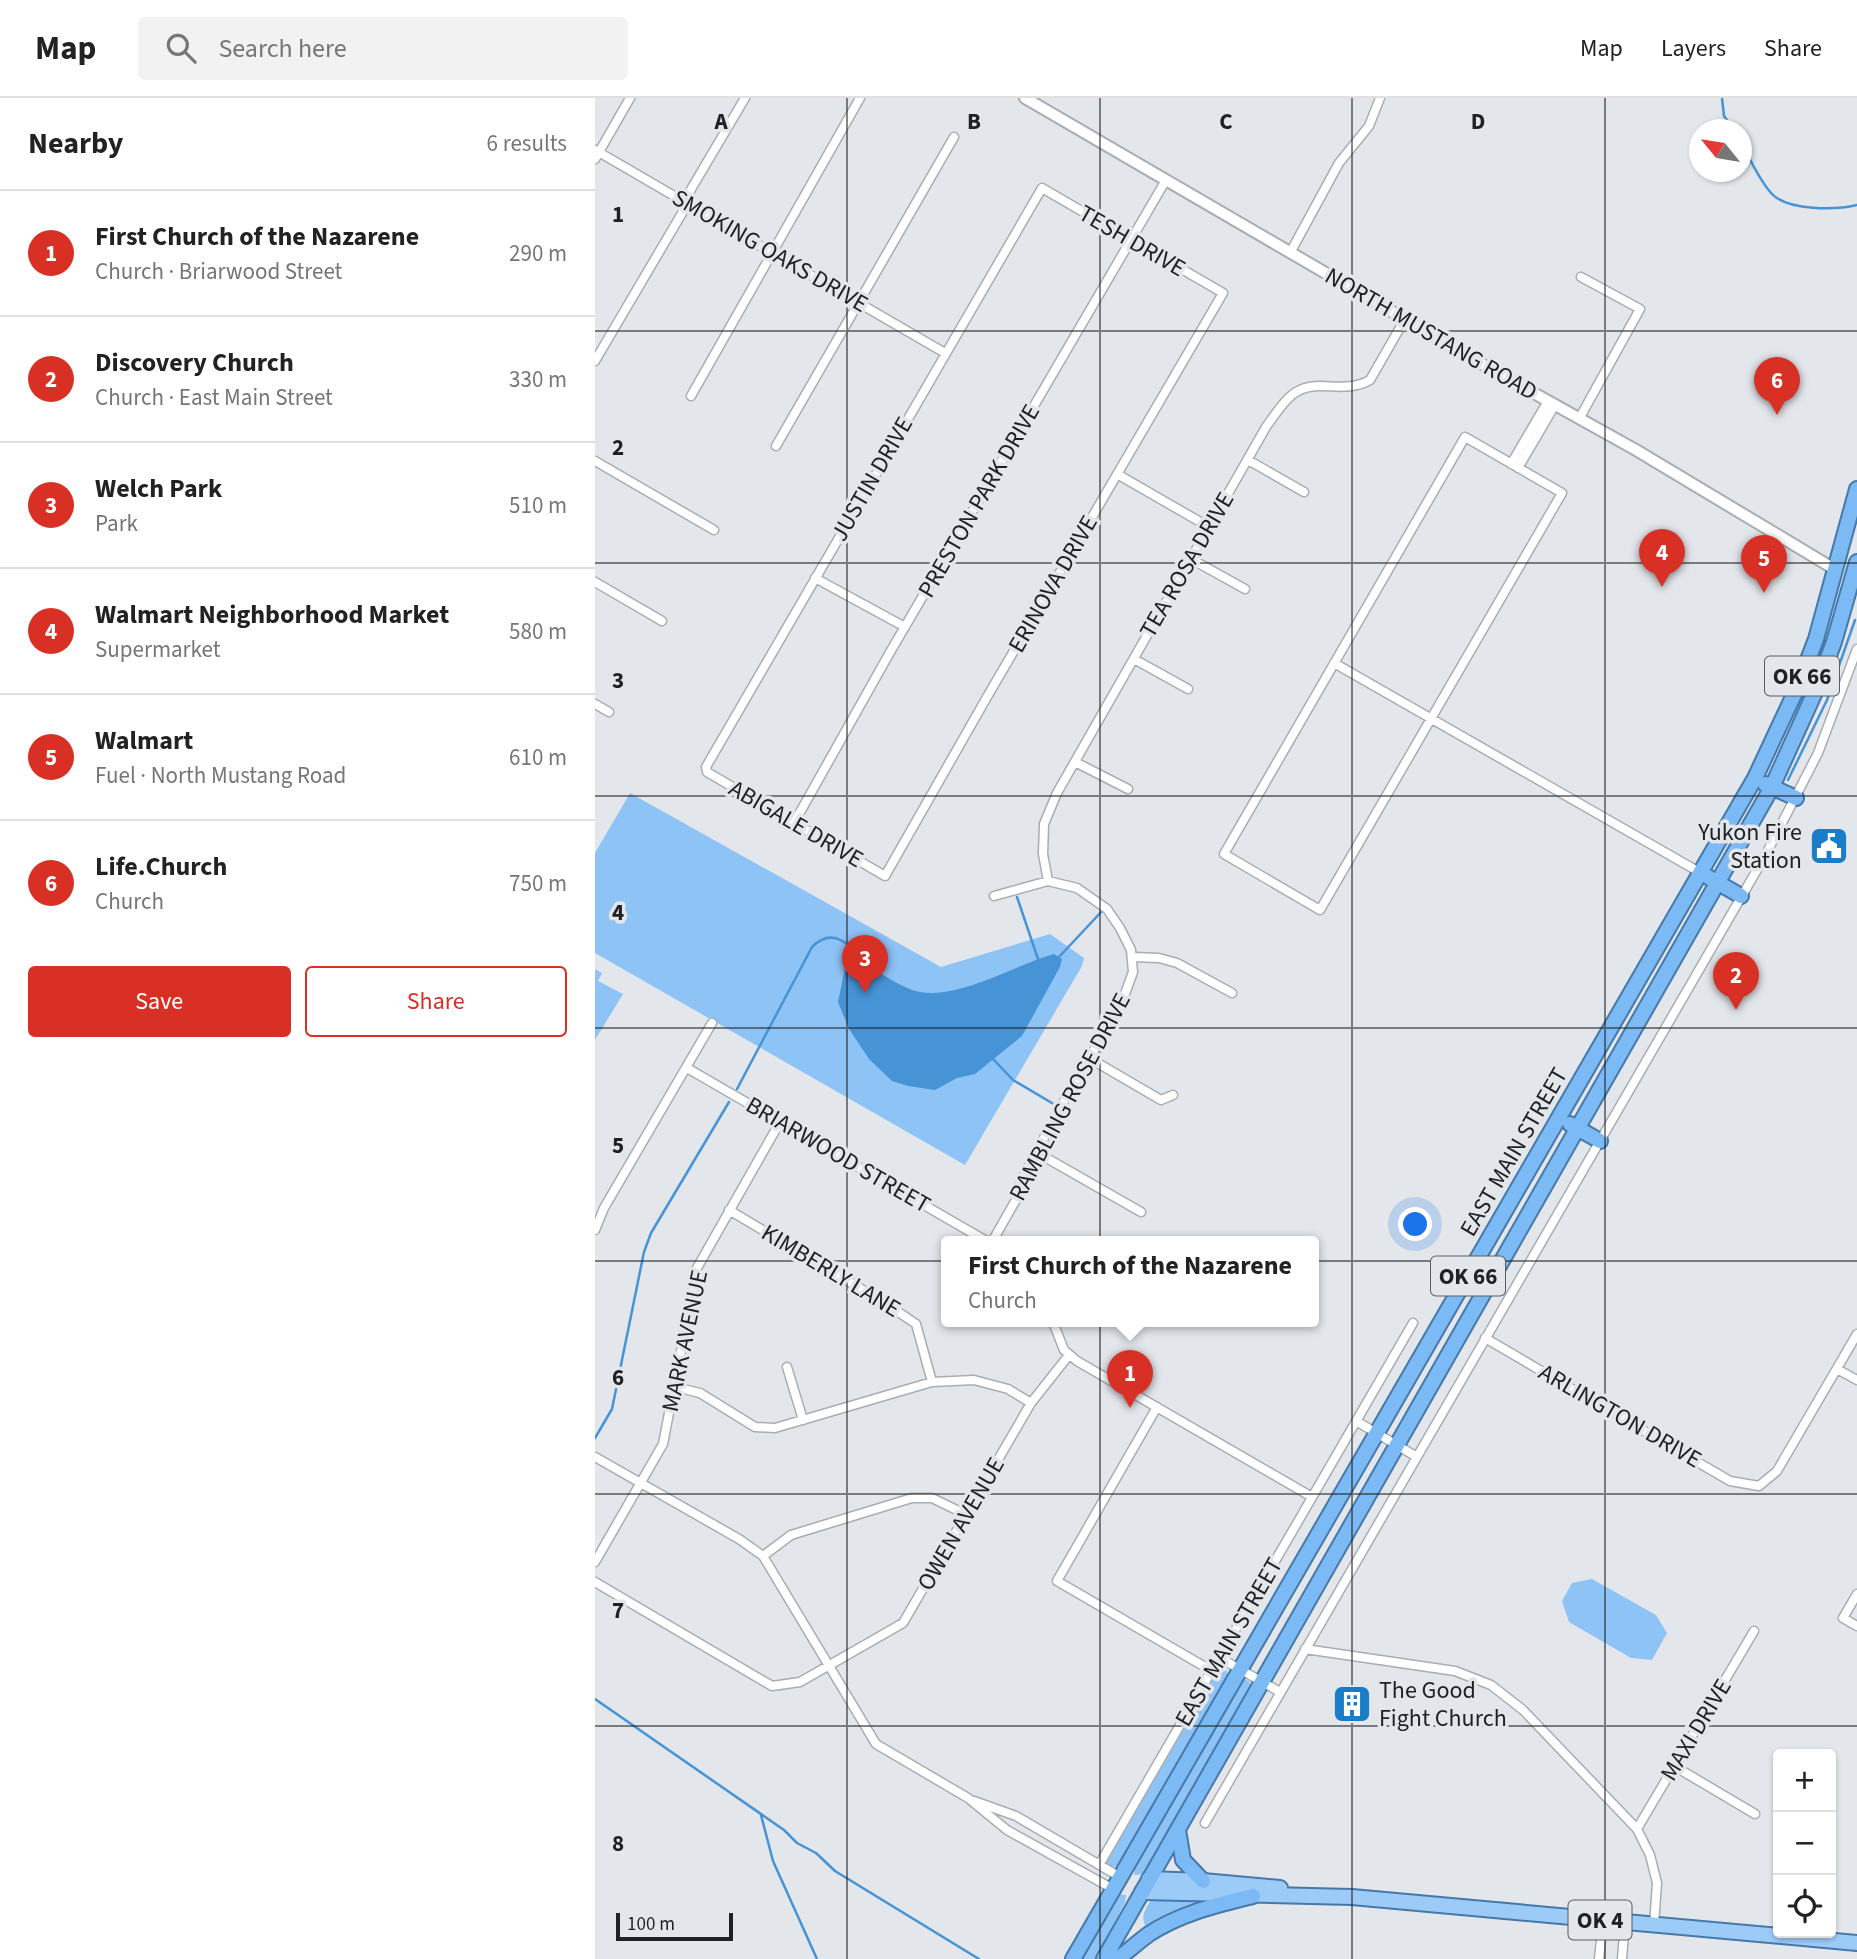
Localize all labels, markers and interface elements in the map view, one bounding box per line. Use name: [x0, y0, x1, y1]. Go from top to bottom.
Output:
search box: [138, 17, 628, 80]
text: Map: [35, 25, 96, 72]
icon: search: [162, 29, 200, 67]
text: Search here: [218, 30, 347, 67]
text: Map: [1580, 31, 1623, 66]
text: Layers: [1661, 31, 1726, 66]
text: Share: [1764, 31, 1822, 66]
text: A: [713, 105, 728, 138]
text: B: [967, 105, 981, 138]
text: C: [1219, 105, 1233, 138]
text: D: [1471, 105, 1485, 138]
north arrow: [1689, 119, 1752, 182]
text: Nearby: [28, 122, 123, 165]
text: 6 results: [487, 127, 567, 160]
street label: SMOKING OAKS DRIVE: [665, 181, 875, 321]
street label: TESH DRIVE: [1072, 196, 1192, 286]
text: 1: [612, 198, 624, 231]
text: First Church of the Nazarene: [95, 218, 419, 255]
text: 1: [45, 237, 57, 270]
text: 290 m: [509, 237, 567, 270]
text: Church · Briarwood Street: [95, 255, 342, 288]
street label: NORTH MUSTANG ROAD: [1318, 259, 1544, 409]
text: Discovery Church: [95, 344, 294, 381]
pin: 6: [1754, 357, 1800, 415]
text: 2: [45, 363, 57, 396]
text: 330 m: [509, 363, 567, 396]
text: Church · East Main Street: [95, 381, 333, 414]
street label: PRESTON PARK DRIVE: [909, 398, 1049, 604]
street label: JUSTIN DRIVE: [822, 410, 922, 548]
text: 2: [612, 431, 624, 464]
text: Welch Park: [95, 470, 222, 507]
street label: TEA ROSA DRIVE: [1131, 486, 1243, 644]
text: 3: [45, 489, 57, 522]
text: 510 m: [509, 489, 567, 522]
text: Park: [95, 507, 138, 540]
street label: ERINOVA DRIVE: [999, 509, 1107, 659]
pin: 4: [1639, 529, 1685, 587]
pin: 5: [1741, 535, 1787, 593]
text: Walmart Neighborhood Market: [95, 596, 449, 633]
text: 4: [45, 615, 57, 648]
text: 580 m: [509, 615, 567, 648]
text: Supermarket: [95, 633, 221, 666]
road number: OK 66: [1765, 656, 1839, 696]
text: 3: [612, 664, 624, 697]
text: Walmart: [95, 722, 193, 759]
text: 5: [45, 741, 57, 774]
text: 610 m: [509, 741, 567, 774]
text: Fuel · North Mustang Road: [95, 759, 346, 792]
street label: ABIGALE DRIVE: [722, 771, 870, 877]
place label: Yukon Fire Station: [1697, 815, 1802, 878]
public building icon: Yukon Fire Station: [1808, 825, 1850, 867]
text: Life.Church: [95, 848, 227, 885]
text: 6: [45, 867, 57, 900]
text: 750 m: [509, 867, 567, 900]
text: Church: [95, 885, 164, 918]
text: 4: [612, 896, 624, 929]
pin: 3: [842, 935, 888, 993]
pin: 2: [1713, 952, 1759, 1010]
button: Save: [28, 966, 291, 1037]
button: Share: [305, 966, 567, 1037]
street label: RAMBLING ROSE DRIVE: [1000, 987, 1140, 1207]
street label: EAST MAIN STREET: [1451, 1061, 1577, 1243]
street label: BRIARWOOD STREET: [739, 1088, 937, 1222]
text: 5: [612, 1129, 624, 1162]
your location: [1398, 1207, 1432, 1241]
street label: KIMBERLY LANE: [755, 1216, 907, 1326]
popup: [941, 1236, 1319, 1327]
text: First Church of the Nazarene: [968, 1247, 1292, 1284]
road number: OK 66: [1431, 1256, 1505, 1296]
street label: MARK AVENUE: [653, 1267, 717, 1415]
text: Church: [968, 1284, 1037, 1317]
pin: 1: [1107, 1350, 1153, 1408]
street label: ARLINGTON DRIVE: [1532, 1355, 1708, 1477]
text: 6: [612, 1361, 624, 1394]
street label: OWEN AVENUE: [909, 1451, 1013, 1597]
street label: EAST MAIN STREET: [1166, 1551, 1292, 1733]
text: 7: [612, 1594, 624, 1627]
street label: MAXI DRIVE: [1652, 1672, 1740, 1788]
place label: The Good Fight Church: [1379, 1673, 1507, 1736]
building icon: The Good Fight Church: [1331, 1683, 1373, 1725]
map controls: [1773, 1749, 1836, 1938]
button: +: [1773, 1749, 1836, 1812]
button: −: [1773, 1812, 1836, 1875]
text: 8: [612, 1827, 624, 1860]
button: locate: [1773, 1875, 1836, 1938]
road number: OK 4: [1569, 1900, 1631, 1940]
scale bar: [616, 1910, 733, 1942]
text: 100 m: [627, 1911, 675, 1938]

